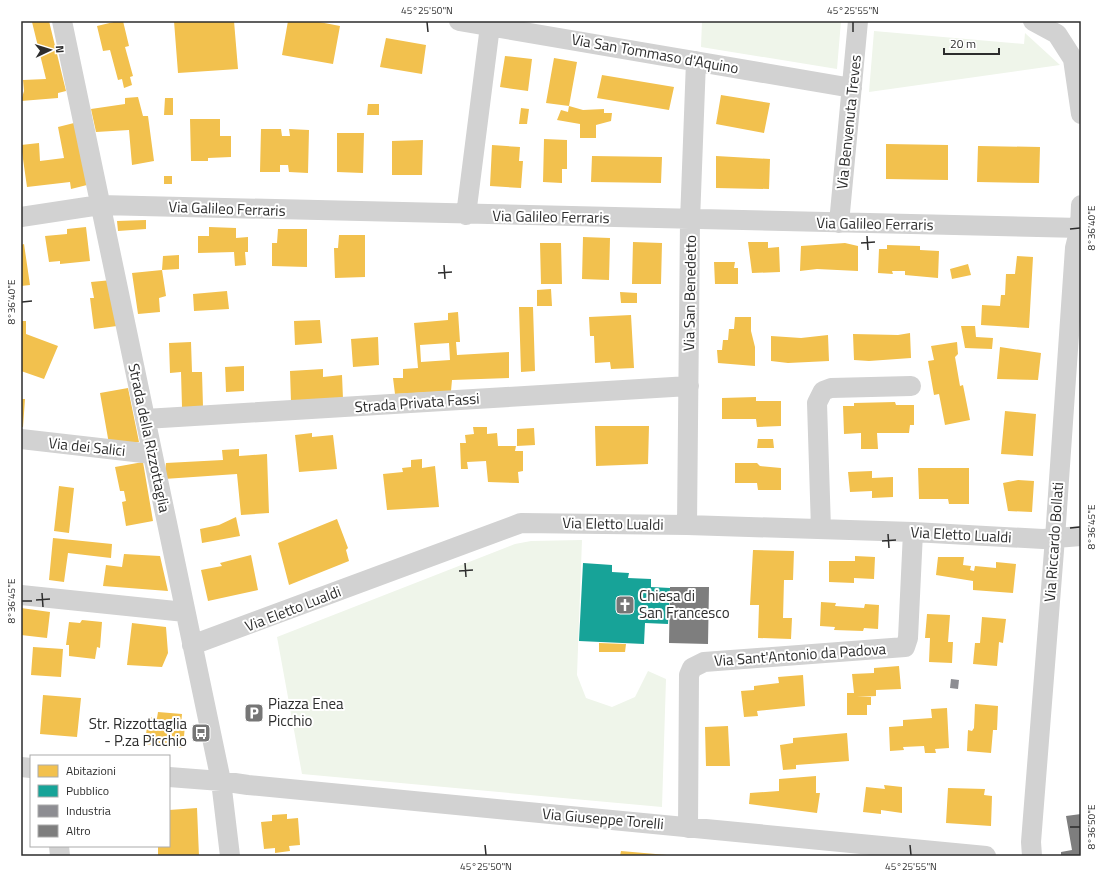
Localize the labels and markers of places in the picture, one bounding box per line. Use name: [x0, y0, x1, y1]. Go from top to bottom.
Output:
place label: Chiesa di San Francesco: [639, 584, 730, 624]
church icon: Chiesa di San Francesco: [614, 594, 636, 616]
place label: Piazza Enea Picchio: [268, 692, 344, 732]
parking icon: Piazza Enea Picchio: [243, 702, 265, 724]
place label: Str. Rizzottaglia - P.za Picchio: [89, 712, 187, 752]
bus stop icon: Str. Rizzottaglia - P.za Picchio: [190, 722, 212, 744]

